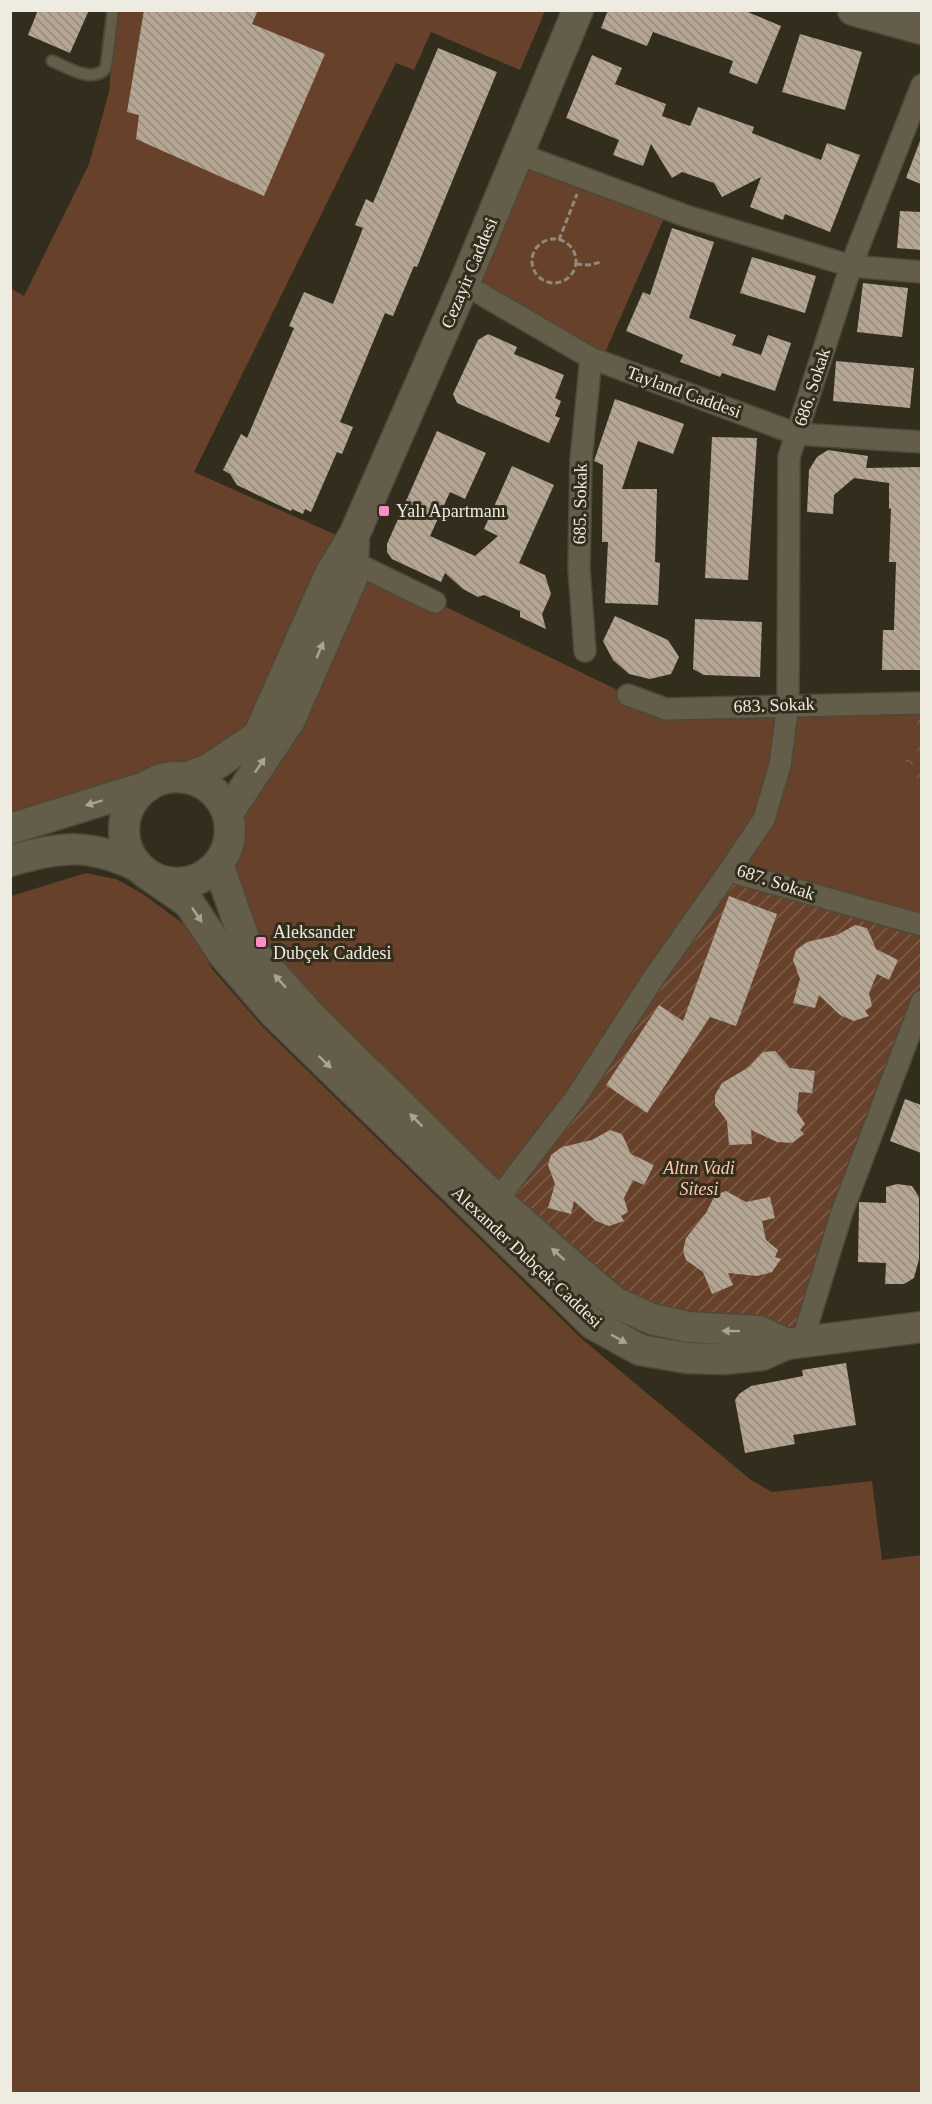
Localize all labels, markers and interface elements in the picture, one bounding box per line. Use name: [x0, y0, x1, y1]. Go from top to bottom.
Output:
street label: Cezayir Caddesi: [437, 215, 501, 331]
street label: 686. Sokak: [790, 345, 834, 429]
street label: Tayland Caddesi: [624, 362, 744, 422]
street label: 685. Sokak: [569, 463, 591, 545]
place label: Yalı Apartmanı: [396, 501, 506, 521]
marker: Yalı Apartmanı: [377, 504, 391, 518]
one-way arrow: [315, 640, 325, 658]
street label: 683. Sokak: [733, 694, 815, 716]
one-way arrow: [254, 757, 266, 773]
one-way arrow: [85, 799, 103, 808]
street label: 687. Sokak: [734, 860, 818, 904]
one-way arrow: [191, 907, 203, 923]
place label: Aleksander Dubçek Caddesi: [273, 922, 391, 963]
marker: Aleksander Dubçek Caddesi: [254, 935, 268, 949]
one-way arrow: [273, 974, 287, 989]
one-way arrow: [317, 1055, 332, 1069]
one-way arrow: [410, 1114, 424, 1128]
park label: Altın Vadi Sitesi: [662, 1158, 735, 1199]
street label: Alexander Dubçek Caddesi: [448, 1182, 606, 1332]
one-way arrow: [551, 1248, 566, 1261]
one-way arrow: [721, 1326, 740, 1336]
one-way arrow: [611, 1334, 628, 1344]

